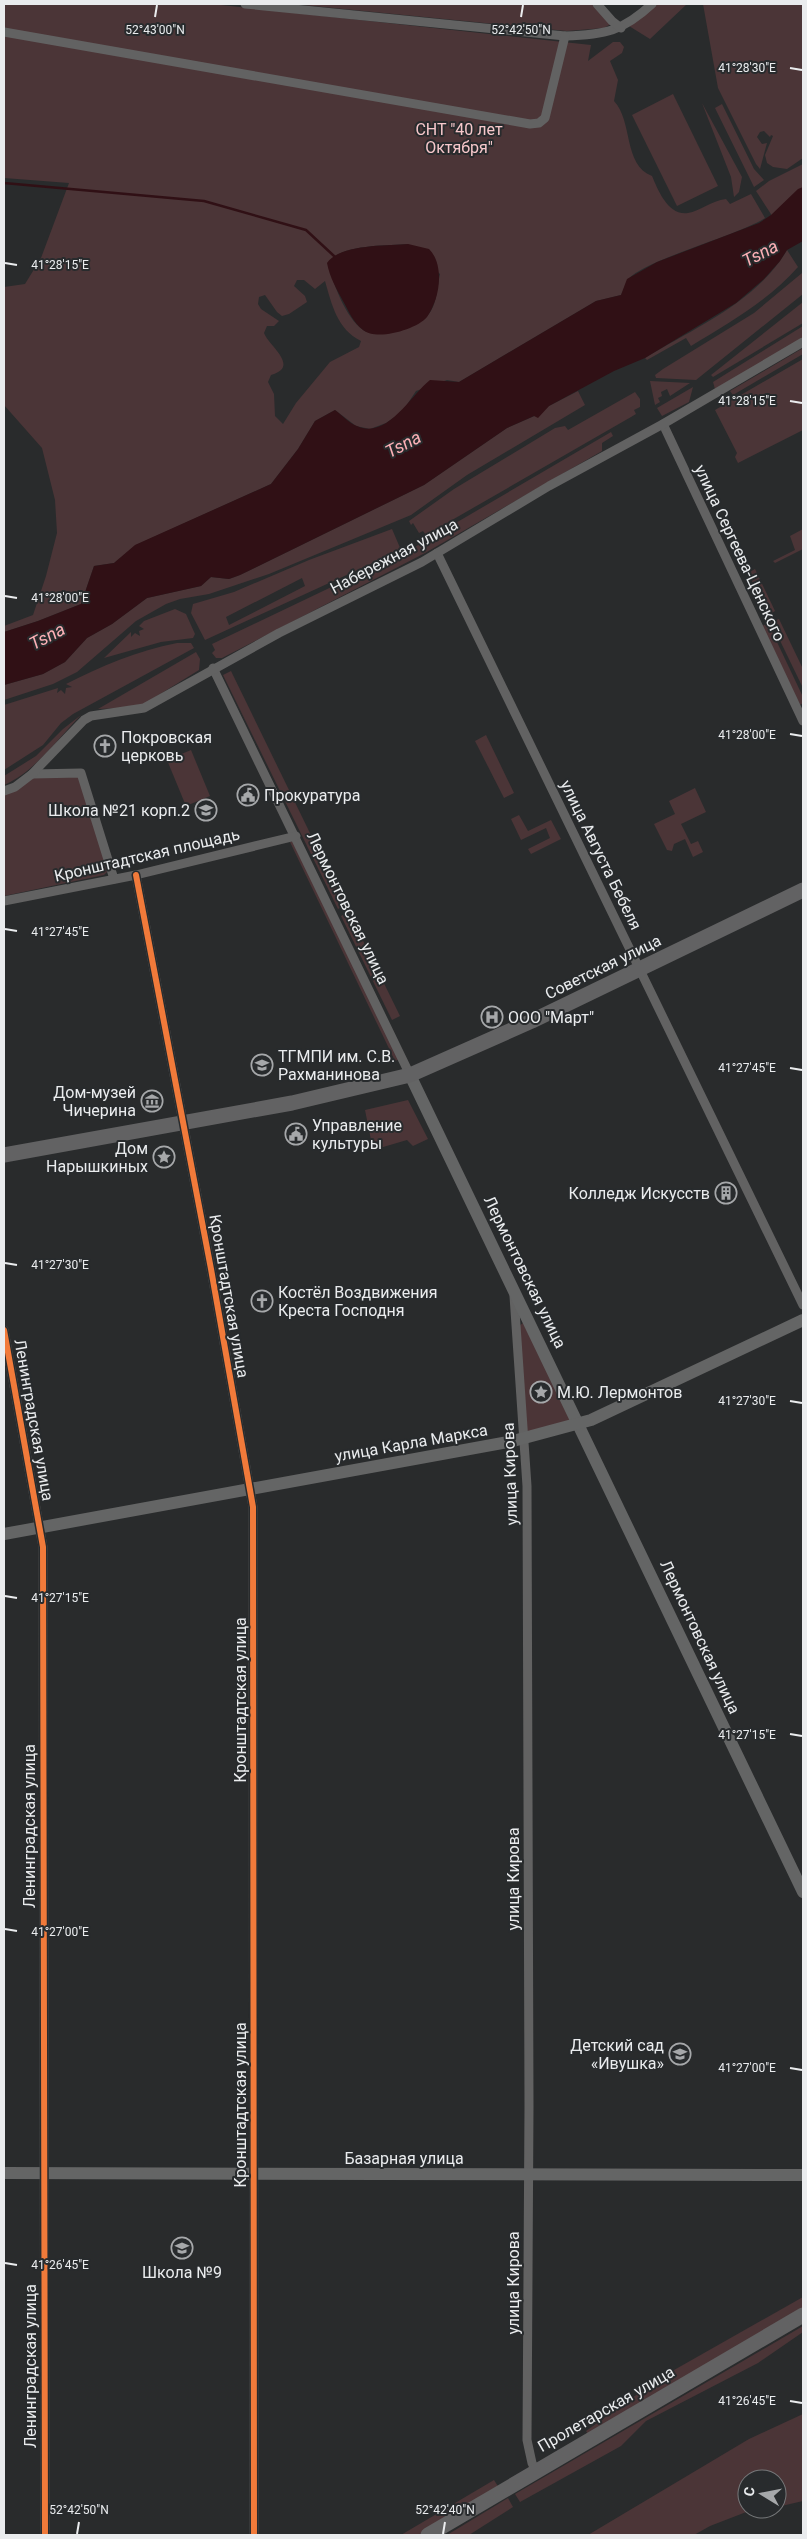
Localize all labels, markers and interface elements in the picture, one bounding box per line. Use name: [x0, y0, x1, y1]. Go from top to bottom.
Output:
text: 52°43'00"N: [125, 23, 185, 37]
text: 52°42'50"N: [491, 23, 551, 37]
text: 41°28'30"E: [718, 61, 776, 75]
park label: СНТ "40 лет Октября": [415, 120, 503, 157]
water label: Tsna: [738, 235, 782, 271]
text: 41°28'15"E: [31, 258, 89, 272]
text: 41°28'15"E: [718, 394, 776, 408]
water label: Tsna: [381, 426, 425, 462]
street label: улица Сергеева-Ценского: [691, 462, 789, 644]
street label: Набережная улица: [327, 514, 461, 598]
text: 41°28'00"E: [31, 591, 89, 605]
water label: Tsna: [25, 618, 69, 654]
place label: Покровская церковь: [121, 728, 212, 765]
text: 41°28'00"E: [718, 728, 776, 742]
church icon: Покровская церковь: [93, 734, 117, 758]
street label: улица Августа Бебеля: [556, 777, 646, 933]
public building icon: Прокуратура: [236, 783, 260, 807]
place label: Прокуратура: [264, 786, 360, 805]
school or university icon: Школа №21 корп.2: [194, 798, 218, 822]
place label: Школа №21 корп.2: [48, 801, 190, 820]
street label: Кронштадтская площадь: [52, 824, 242, 886]
street label: Лермонтовская улица: [303, 829, 393, 987]
text: 41°27'45"E: [31, 925, 89, 939]
street label: Советская улица: [542, 931, 664, 1003]
hospital icon: ООО "Март": [480, 1005, 504, 1029]
place label: ООО "Март": [508, 1008, 594, 1027]
place label: ТГМПИ им. С.В. Рахманинова: [278, 1047, 395, 1084]
school or university icon: ТГМПИ им. С.В. Рахманинова: [250, 1053, 274, 1077]
text: 41°27'45"E: [718, 1061, 776, 1075]
place label: Дом-музей Чичерина: [53, 1083, 136, 1120]
museum icon: Дом-музей Чичерина: [140, 1089, 164, 1113]
place label: Управление культуры: [312, 1116, 402, 1153]
public building icon: Управление культуры: [284, 1122, 308, 1146]
place label: Дом Нарышкиных: [46, 1139, 148, 1176]
place icon: Дом Нарышкиных: [152, 1145, 176, 1169]
building icon: Колледж Искусств: [714, 1181, 738, 1205]
place label: Колледж Искусств: [569, 1184, 710, 1203]
street label: Лермонтовская улица: [480, 1193, 570, 1351]
street label: Кронштадтская улица: [205, 1213, 253, 1379]
text: 41°27'30"E: [31, 1258, 89, 1272]
place label: Костёл Воздвижения Креста Господня: [278, 1283, 437, 1320]
church icon: Костёл Воздвижения Креста Господня: [250, 1289, 274, 1313]
street label: Ленинградская улица: [10, 1338, 58, 1502]
place icon: М.Ю. Лермонтов: [529, 1380, 553, 1404]
place label: М.Ю. Лермонтов: [557, 1383, 682, 1402]
text: 41°27'30"E: [718, 1394, 776, 1408]
street label: улица Карла Маркса: [333, 1420, 489, 1466]
street label: улица Кирова: [499, 1422, 521, 1526]
street label: Лермонтовская улица: [656, 1557, 744, 1717]
text: 41°27'15"E: [31, 1591, 89, 1605]
street label: Кронштадтская улица: [231, 1617, 250, 1783]
text: 41°27'15"E: [718, 1728, 776, 1742]
street label: Ленинградская улица: [20, 1744, 39, 1908]
street label: улица Кирова: [504, 1827, 523, 1931]
text: 41°27'00"E: [31, 1925, 89, 1939]
street label: Кронштадтская улица: [231, 2022, 250, 2188]
place label: Детский сад «Ивушка»: [570, 2036, 664, 2073]
school or university icon: Детский сад «Ивушка»: [668, 2042, 692, 2066]
text: 41°27'00"E: [718, 2061, 776, 2075]
street label: Базарная улица: [344, 2149, 464, 2168]
street label: улица Кирова: [504, 2231, 523, 2335]
school or university icon: Школа №9: [170, 2236, 194, 2260]
text: 41°26'45"E: [31, 2258, 89, 2272]
place label: Школа №9: [142, 2263, 222, 2282]
street label: Ленинградская улица: [21, 2284, 40, 2448]
street label: Пролетарская улица: [534, 2362, 678, 2456]
text: 41°26'45"E: [718, 2394, 776, 2408]
north arrow: [737, 2469, 787, 2519]
text: С: [741, 2486, 758, 2498]
text: 52°42'50"N: [49, 2503, 109, 2517]
text: 52°42'40"N: [415, 2503, 475, 2517]

